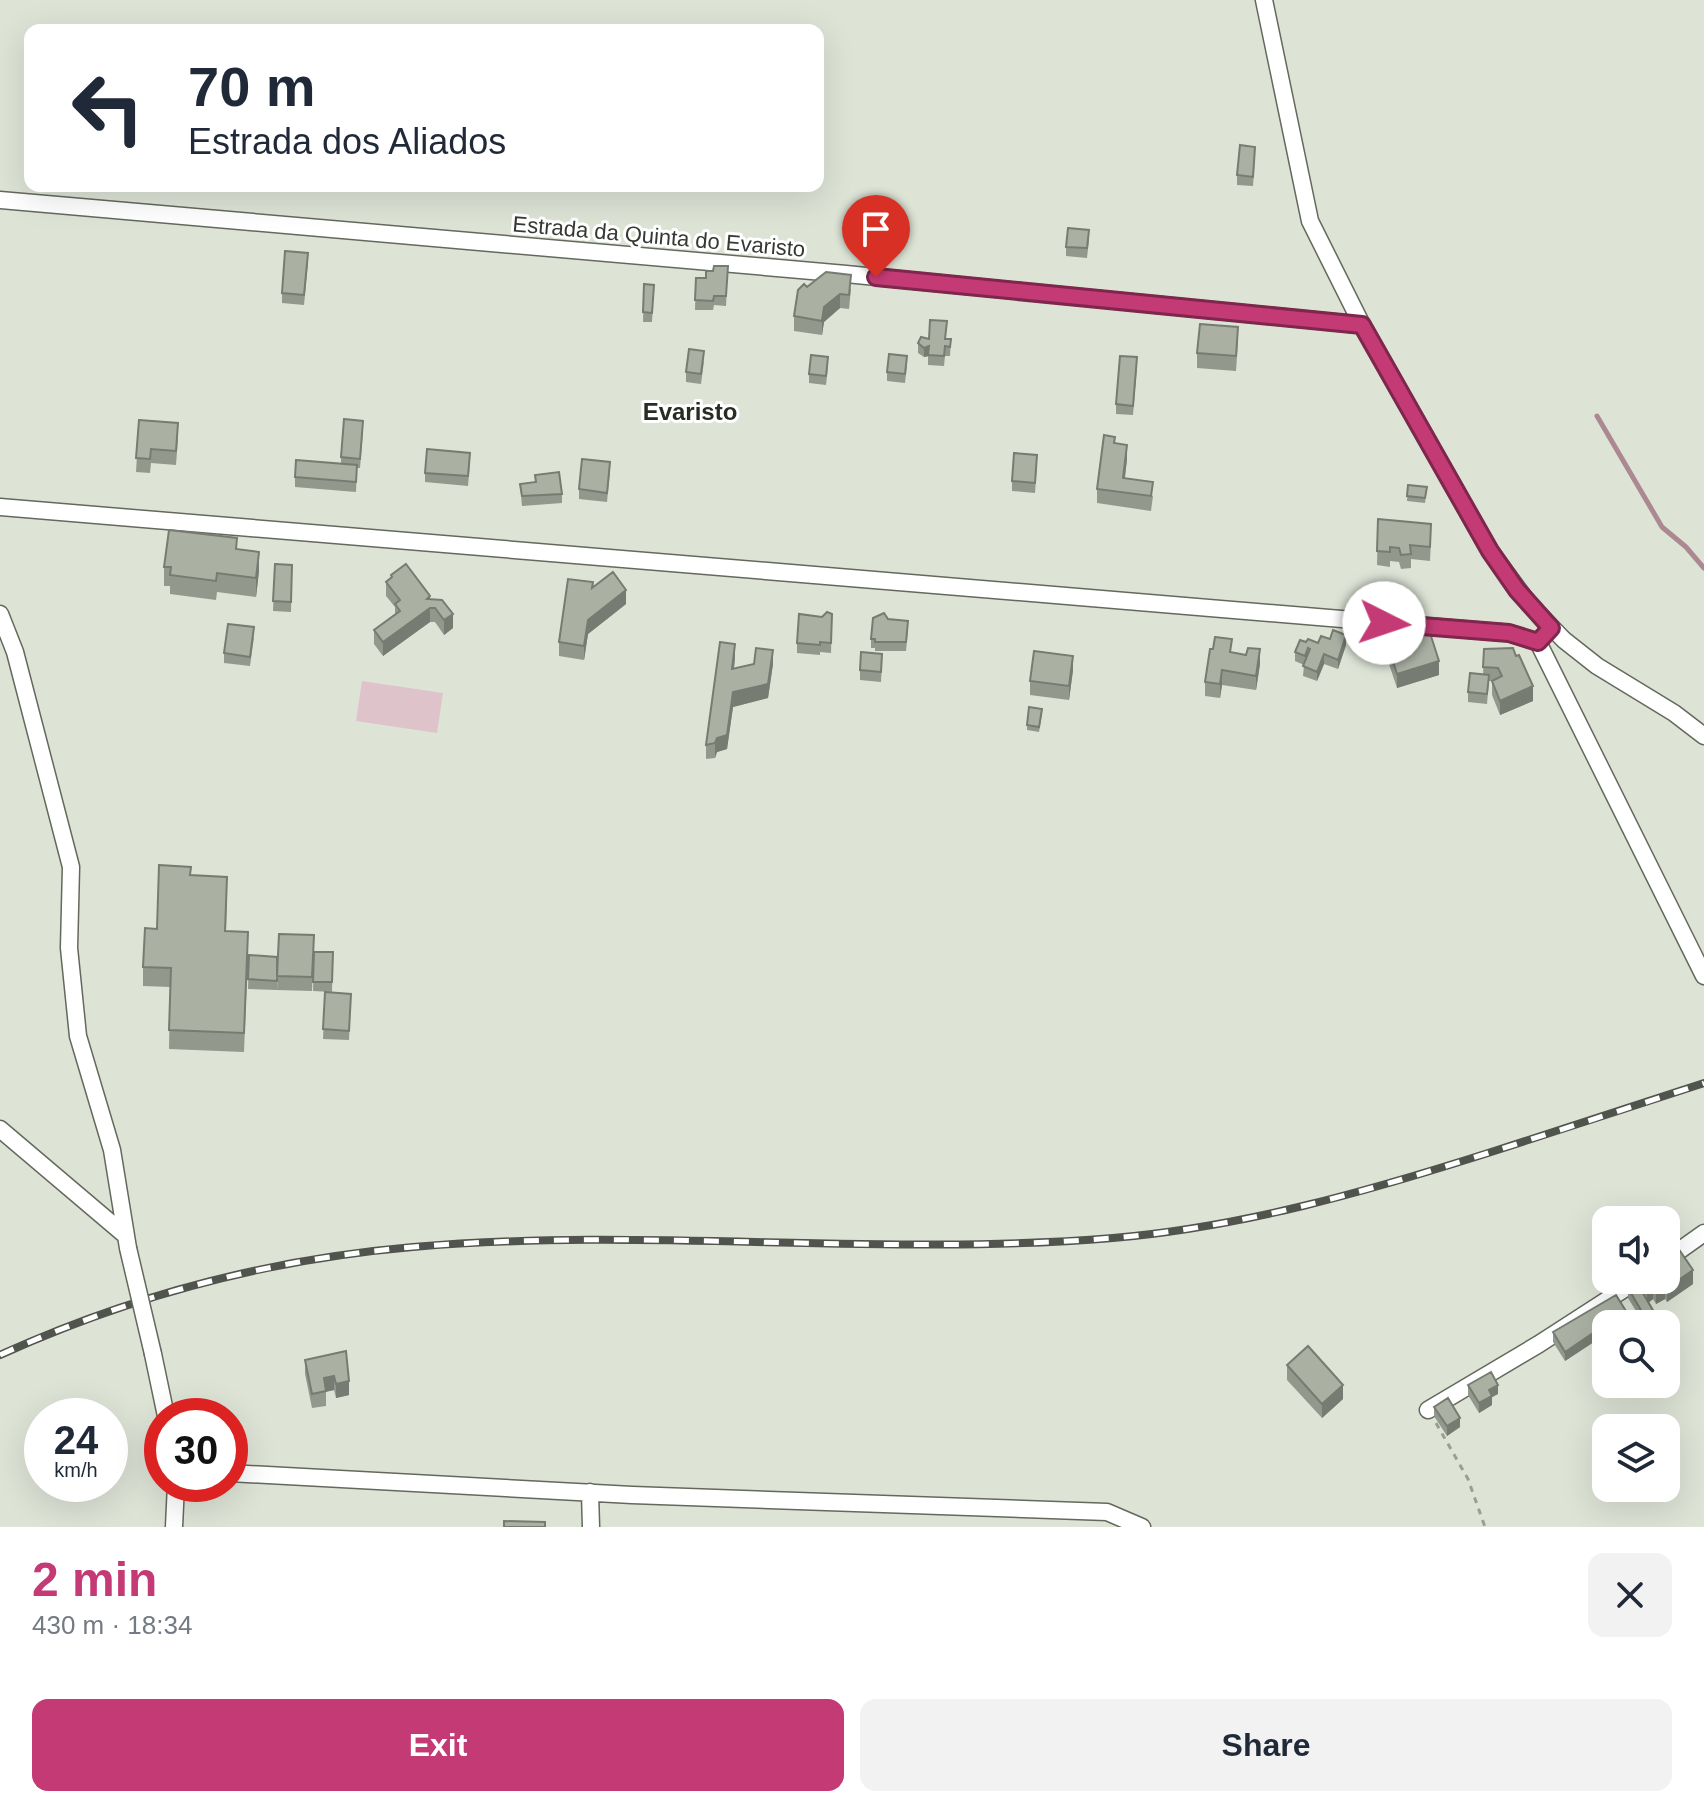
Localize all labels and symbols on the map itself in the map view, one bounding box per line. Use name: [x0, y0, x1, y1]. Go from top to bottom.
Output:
pin: [842, 195, 910, 277]
street label: Estrada da Quinta do Evaristo: [512, 211, 806, 262]
district label: Evaristo: [643, 398, 737, 425]
position arrow: [1342, 581, 1426, 665]
speed limit sign: 30: [144, 1398, 248, 1502]

